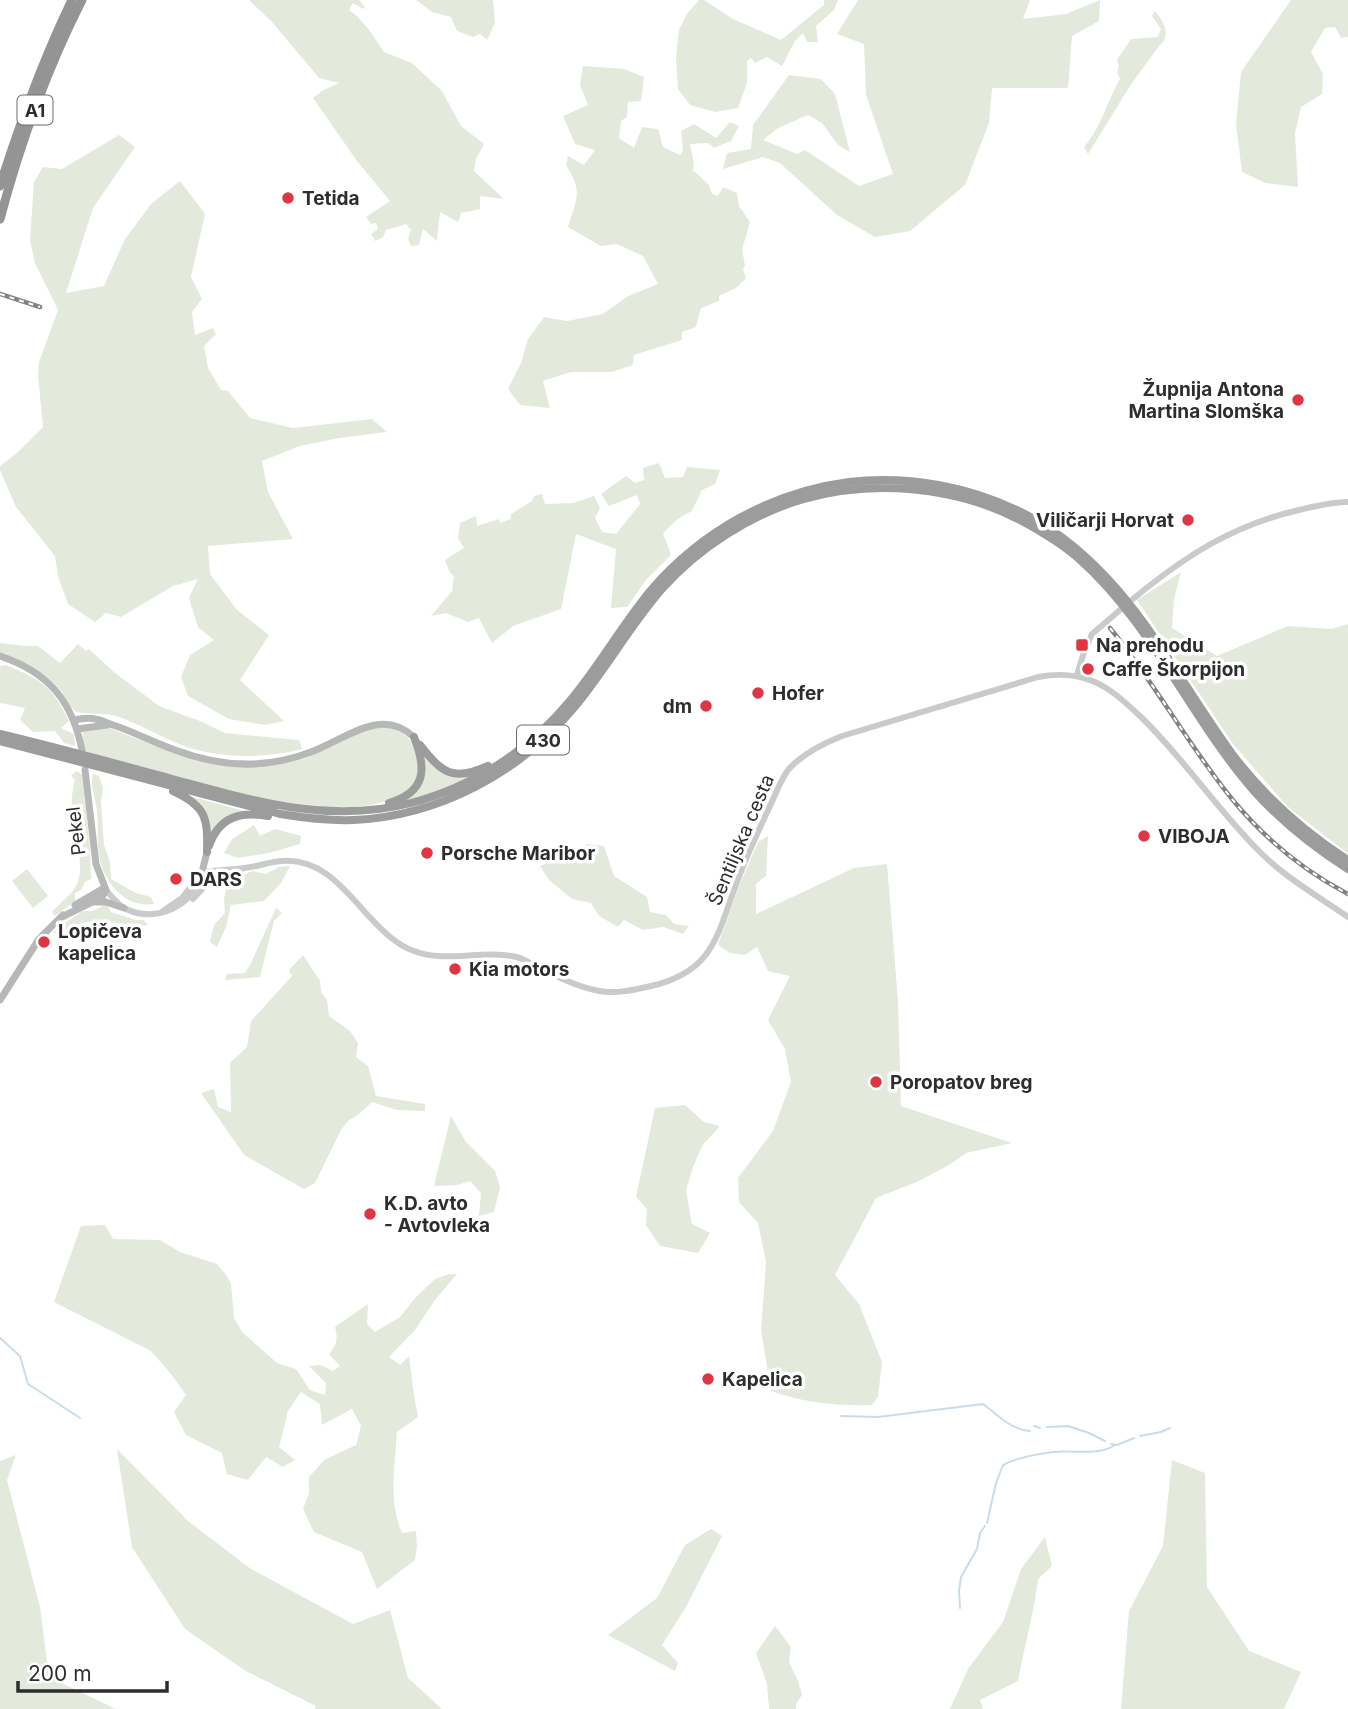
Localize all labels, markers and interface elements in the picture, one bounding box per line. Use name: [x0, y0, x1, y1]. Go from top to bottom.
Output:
road number: A1: [18, 96, 52, 124]
place label: Tetida: [302, 187, 360, 210]
marker: Tetida: [280, 190, 296, 206]
place label: Župnija Antona Martina Slomška: [1128, 378, 1284, 423]
marker: Župnija Antona Martina Slomška: [1290, 392, 1306, 408]
place label: Viličarji Horvat: [1036, 509, 1174, 532]
marker: Viličarji Horvat: [1180, 512, 1196, 528]
place label: Na prehodu: [1096, 634, 1204, 657]
marker: Na prehodu: [1074, 637, 1090, 653]
place label: Caffe Škorpijon: [1102, 658, 1245, 681]
marker: Caffe Škorpijon: [1080, 661, 1096, 677]
place label: Hofer: [772, 682, 824, 705]
marker: Hofer: [750, 685, 766, 701]
place label: dm: [663, 695, 692, 718]
marker: dm: [698, 698, 714, 714]
road number: 430: [517, 726, 569, 754]
street label: Šentiljska cesta: [703, 771, 779, 909]
street label: Pekel: [62, 805, 90, 857]
place label: VIBOJA: [1158, 825, 1230, 848]
marker: VIBOJA: [1136, 828, 1152, 844]
place label: Porsche Maribor: [441, 842, 595, 865]
marker: Porsche Maribor: [419, 845, 435, 861]
place label: DARS: [190, 868, 242, 891]
marker: DARS: [168, 871, 184, 887]
place label: Lopičeva kapelica: [58, 920, 142, 965]
marker: Lopičeva kapelica: [36, 934, 52, 950]
place label: Kia motors: [469, 958, 569, 981]
marker: Kia motors: [447, 961, 463, 977]
place label: Poropatov breg: [890, 1071, 1032, 1094]
marker: Poropatov breg: [868, 1074, 884, 1090]
place label: K.D. avto - Avtovleka: [384, 1192, 490, 1237]
marker: K.D. avto - Avtovleka: [362, 1206, 378, 1222]
place label: Kapelica: [722, 1368, 803, 1391]
marker: Kapelica: [700, 1371, 716, 1387]
scale bar: [18, 1650, 166, 1694]
text: 200 m: [28, 1661, 92, 1686]

